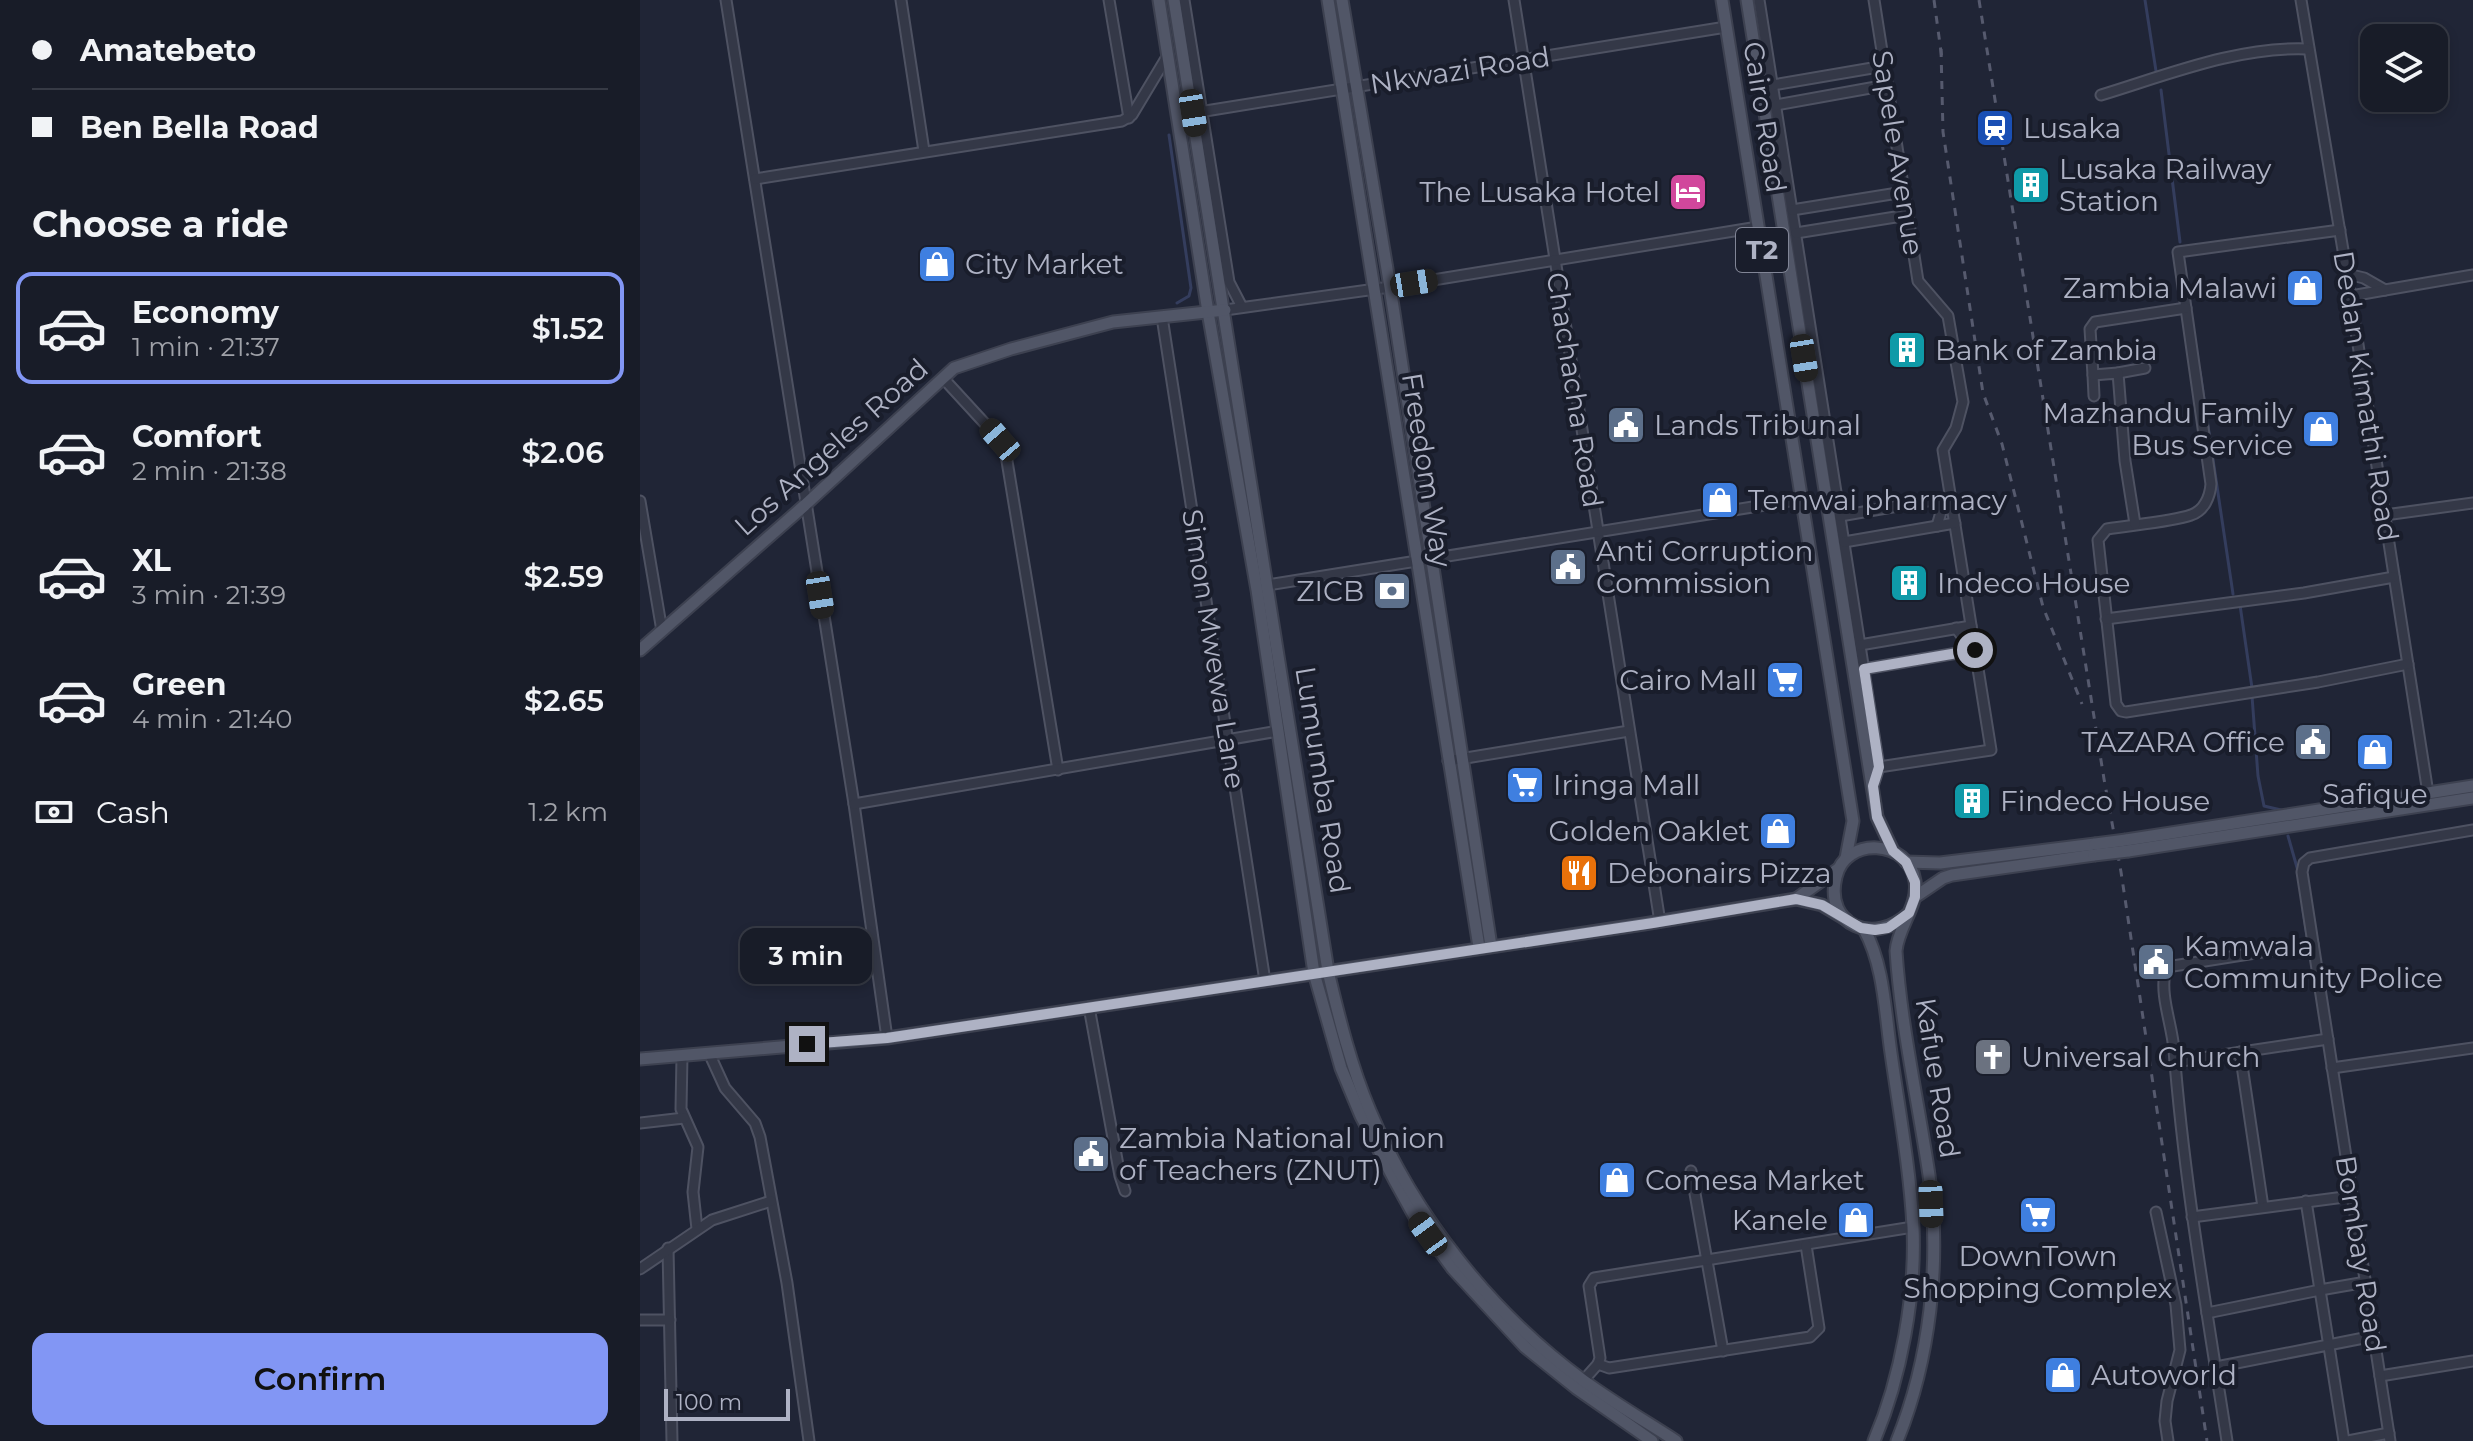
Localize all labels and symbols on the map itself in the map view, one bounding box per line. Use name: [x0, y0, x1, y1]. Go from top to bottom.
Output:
street label: Nkwazi Road: [1368, 39, 1552, 101]
street label: Cairo Road: [1736, 39, 1794, 195]
street label: Sapele Avenue: [1865, 48, 1931, 258]
car: [1177, 87, 1209, 139]
station icon: Lusaka: [1974, 107, 2016, 149]
place label: Lusaka: [2023, 111, 2121, 145]
place label: Lusaka Railway Station: [2059, 152, 2272, 218]
building icon: Lusaka Railway Station: [2010, 164, 2052, 206]
hotel icon: The Lusaka Hotel: [1667, 171, 1709, 213]
place label: The Lusaka Hotel: [1420, 175, 1660, 209]
road number: T2: [1736, 228, 1788, 272]
shop icon: City Market: [916, 243, 958, 285]
place label: City Market: [965, 247, 1124, 281]
street label: Dedan Kimathi Road: [2326, 248, 2406, 544]
car: [1388, 267, 1440, 299]
shop icon: Zambia Malawi: [2284, 267, 2326, 309]
street label: Chachacha Road: [1540, 270, 1610, 510]
place label: Zambia Malawi: [2063, 271, 2277, 305]
building icon: Bank of Zambia: [1886, 329, 1928, 371]
car: [1788, 332, 1820, 384]
place label: Bank of Zambia: [1935, 333, 2158, 367]
street label: Los Angeles Road: [727, 351, 935, 543]
street label: Freedom Way: [1395, 370, 1459, 570]
place label: Mazhandu Family Bus Service: [2042, 396, 2294, 462]
public building icon: Lands Tribunal: [1605, 404, 1647, 446]
place label: Lands Tribunal: [1654, 408, 1861, 442]
shop icon: Mazhandu Family Bus Service: [2300, 408, 2342, 450]
car: [975, 414, 1025, 466]
shop icon: Temwai pharmacy: [1699, 479, 1741, 521]
place label: Temwai pharmacy: [1748, 483, 2008, 517]
street label: Simon Mwewa Lane: [1175, 507, 1253, 791]
place label: Anti Corruption Commission: [1596, 534, 1813, 600]
public building icon: Anti Corruption Commission: [1547, 546, 1589, 588]
building icon: Indeco House: [1888, 562, 1930, 604]
place label: Indeco House: [1937, 566, 2130, 600]
car: [804, 569, 836, 621]
bank icon: ZICB: [1371, 570, 1413, 612]
place label: ZICB: [1296, 574, 1364, 608]
route start: [1957, 632, 1993, 668]
supermarket icon: Cairo Mall: [1764, 659, 1806, 701]
place label: Cairo Mall: [1619, 663, 1757, 697]
street label: Lumumba Road: [1288, 664, 1358, 896]
public building icon: TAZARA Office: [2292, 721, 2334, 763]
place label: TAZARA Office: [2081, 725, 2285, 759]
shop icon: Safique: [2354, 731, 2396, 773]
supermarket icon: Iringa Mall: [1504, 764, 1546, 806]
place label: Iringa Mall: [1553, 768, 1700, 802]
place label: Safique: [2322, 777, 2428, 811]
building icon: Findeco House: [1951, 780, 1993, 822]
place label: Findeco House: [2000, 784, 2210, 818]
shop icon: Golden Oaklet: [1757, 810, 1799, 852]
place label: Golden Oaklet: [1549, 814, 1750, 848]
restaurant icon: Debonairs Pizza: [1558, 852, 1600, 894]
place label: Debonairs Pizza: [1607, 856, 1832, 890]
callout: 3 min: [741, 928, 873, 984]
place label: Kamwala Community Police: [2184, 929, 2443, 995]
public building icon: Kamwala Community Police: [2135, 941, 2177, 983]
street label: Kafue Road: [1909, 995, 1967, 1161]
route end: [789, 1026, 825, 1062]
church icon: Universal Church: [1972, 1036, 2014, 1078]
place label: Universal Church: [2021, 1040, 2260, 1074]
place label: Zambia National Union of Teachers (ZNUT): [1119, 1121, 1445, 1187]
public building icon: Zambia National Union of Teachers (ZNUT): [1070, 1133, 1112, 1175]
street label: Bombay Road: [2329, 1153, 2393, 1355]
shop icon: Comesa Market: [1596, 1159, 1638, 1201]
place label: Comesa Market: [1645, 1163, 1865, 1197]
car: [1918, 1180, 1944, 1228]
supermarket icon: DownTown Shopping Complex: [2017, 1194, 2059, 1236]
shop icon: Kanele: [1835, 1199, 1877, 1241]
place label: Kanele: [1732, 1203, 1828, 1237]
car: [1404, 1208, 1452, 1260]
place label: DownTown Shopping Complex: [1903, 1239, 2173, 1305]
shop icon: Autoworld: [2042, 1354, 2084, 1396]
place label: Autoworld: [2091, 1358, 2237, 1392]
scale bar: [664, 1385, 790, 1421]

